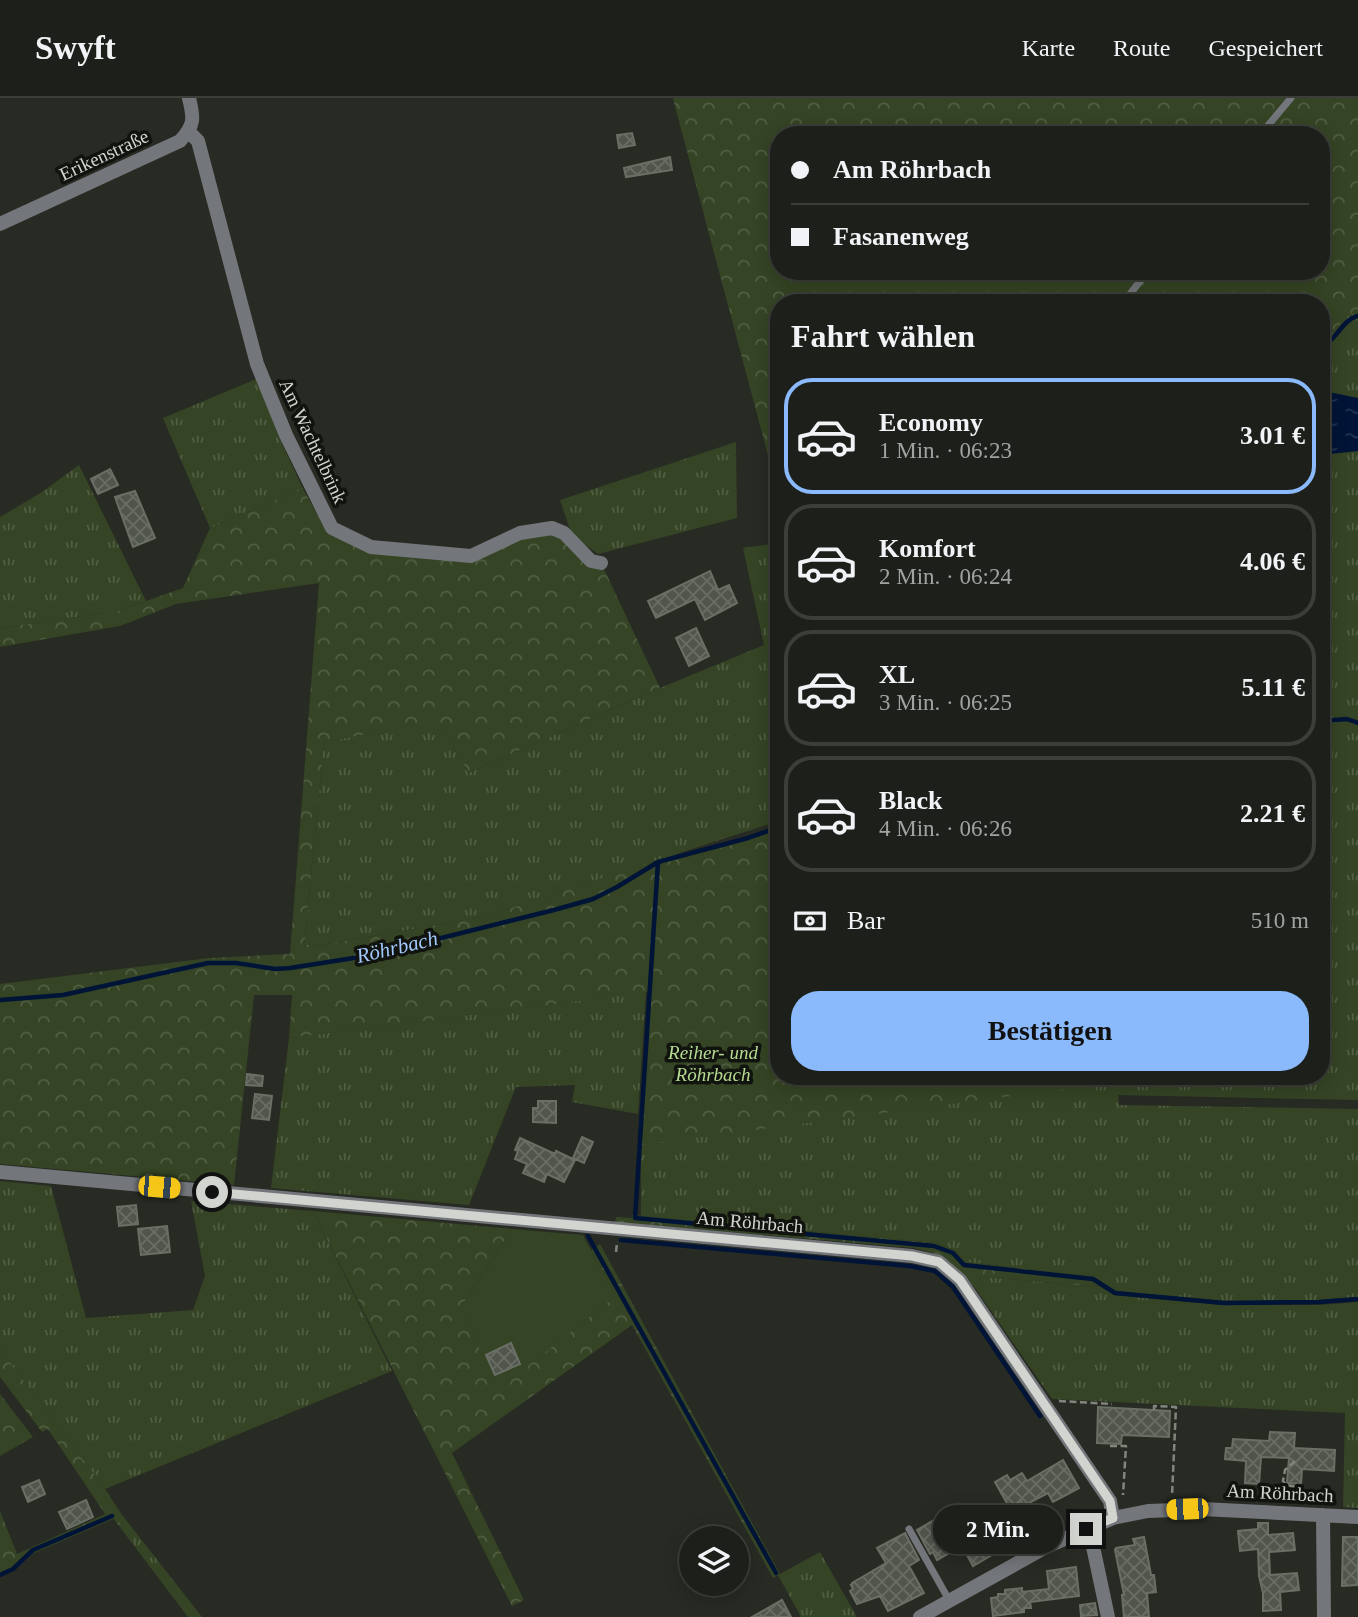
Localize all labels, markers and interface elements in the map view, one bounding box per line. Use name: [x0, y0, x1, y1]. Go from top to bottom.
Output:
text: Swyft: [35, 30, 116, 66]
text: Karte: [1022, 35, 1075, 61]
text: Route: [1113, 35, 1170, 61]
text: Gespeichert: [1208, 35, 1323, 61]
street label: Erikenstraße: [56, 125, 152, 185]
text: Am Röhrbach: [833, 155, 991, 184]
text: Fasanenweg: [833, 222, 969, 251]
text: Fahrt wählen: [791, 318, 975, 354]
street label: Am Wachtelbrink: [275, 375, 351, 507]
icon: car: [795, 405, 858, 468]
text: Economy: [879, 408, 983, 437]
text: 3.01 €: [1240, 421, 1305, 450]
text: 1 Min. · 06:23: [879, 438, 1012, 463]
icon: car: [795, 531, 858, 594]
text: Komfort: [879, 534, 976, 563]
text: 4.06 €: [1240, 547, 1305, 576]
text: 2 Min. · 06:24: [879, 564, 1012, 589]
icon: car: [795, 657, 858, 720]
text: XL: [879, 660, 915, 689]
text: 5.11 €: [1241, 673, 1305, 702]
text: 3 Min. · 06:25: [879, 690, 1012, 715]
icon: car: [795, 783, 858, 846]
text: Black: [879, 786, 943, 815]
text: 2.21 €: [1240, 799, 1305, 828]
text: 4 Min. · 06:26: [879, 816, 1012, 841]
icon: cash: [791, 902, 829, 940]
text: Bar: [847, 906, 885, 935]
text: 510 m: [1251, 908, 1309, 933]
water label: Röhrbach: [353, 926, 440, 968]
button: Bestätigen: [791, 991, 1309, 1071]
park label: Reiher- und Röhrbach: [667, 1042, 758, 1085]
car: [138, 1175, 181, 1199]
route start: [196, 1176, 228, 1208]
street label: Am Röhrbach: [696, 1207, 805, 1237]
street label: Am Röhrbach: [1226, 1480, 1335, 1506]
car: [1166, 1498, 1209, 1520]
callout: 2 Min.: [932, 1504, 1062, 1554]
route end: [1070, 1513, 1102, 1545]
text: 2 Min.: [966, 1517, 1030, 1542]
map controls: [679, 1526, 749, 1596]
button: layers: [679, 1526, 749, 1596]

